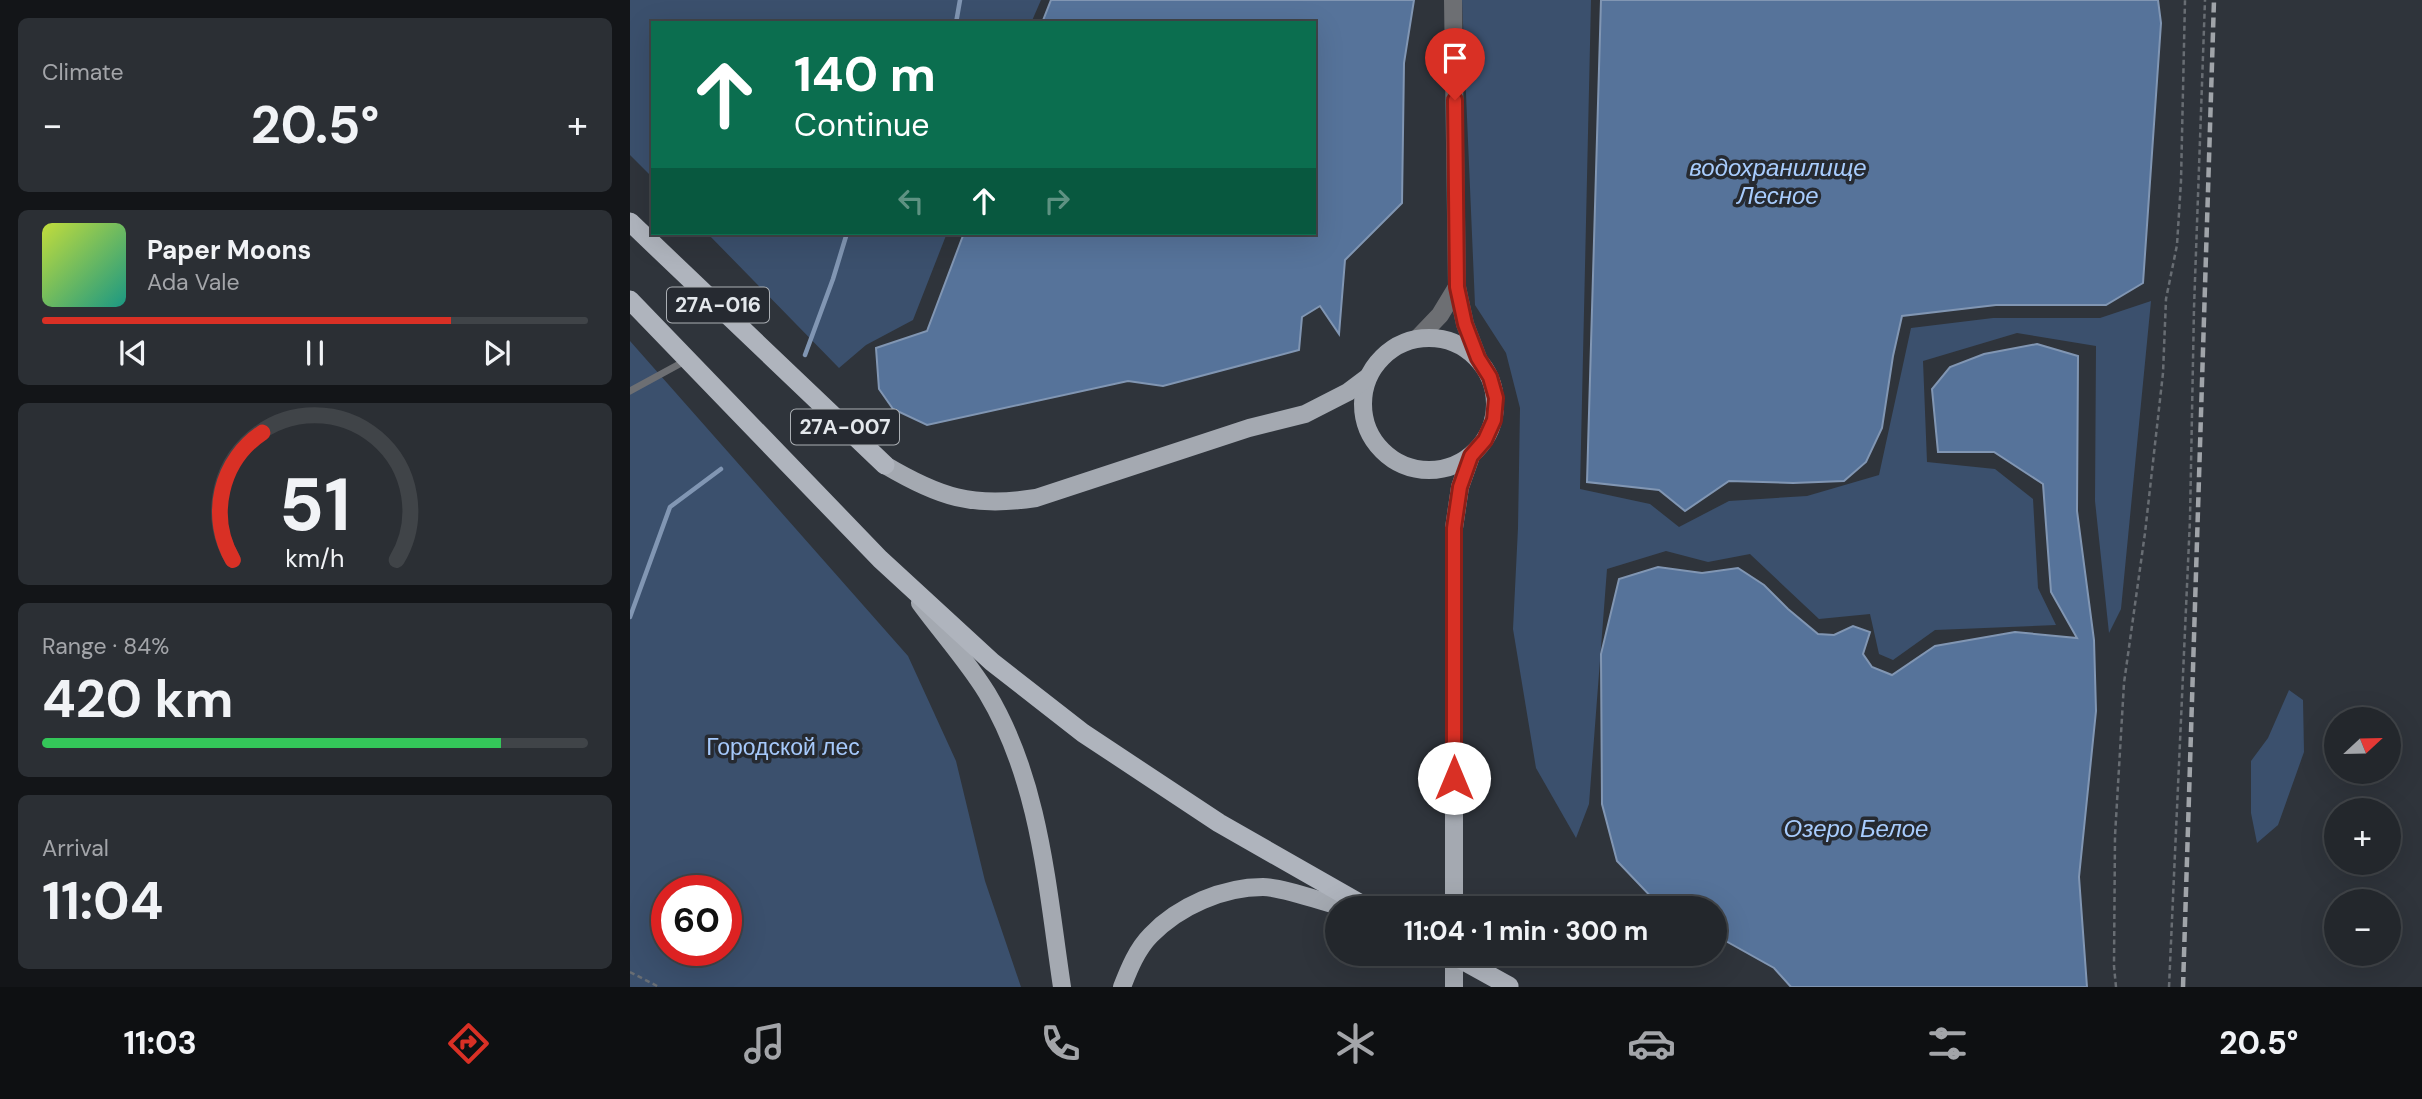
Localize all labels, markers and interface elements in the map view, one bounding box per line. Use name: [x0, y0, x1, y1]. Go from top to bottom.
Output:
pin: [1425, 28, 1485, 100]
icon: arrive: [1436, 39, 1474, 77]
text: 140 m: [794, 42, 936, 106]
icon: ahead: [679, 49, 770, 140]
text: Climate: [42, 57, 124, 87]
text: 20.5°: [251, 91, 379, 159]
text: −: [42, 100, 63, 150]
text: +: [567, 100, 588, 150]
text: Continue: [794, 104, 929, 146]
water label: водохранилище Лесное: [1689, 152, 1867, 211]
icon: left: [892, 182, 930, 220]
icon: ahead: [965, 182, 1003, 220]
icon: right: [1038, 182, 1076, 220]
text: Paper Moons: [147, 233, 311, 267]
text: Ada Vale: [147, 267, 240, 297]
road number: 27А-016: [667, 288, 769, 322]
icon: previous: [114, 334, 152, 372]
icon: pause: [296, 334, 334, 372]
icon: next: [478, 334, 516, 372]
road number: 27А-007: [791, 410, 899, 444]
text: 51: [279, 458, 351, 553]
text: km/h: [285, 541, 345, 574]
text: Range · 84%: [42, 631, 169, 661]
text: 420 km: [42, 665, 233, 733]
north arrow: [2324, 707, 2401, 784]
map controls: [2324, 707, 2401, 966]
park label: Городской лес: [706, 732, 860, 762]
position arrow: [1417, 741, 1491, 815]
button: +: [2324, 798, 2401, 875]
water label: Озеро Белое: [1784, 813, 1928, 844]
text: Arrival: [42, 833, 109, 863]
text: 11:04: [42, 867, 163, 935]
speed limit sign: 60: [651, 875, 742, 966]
button: −: [2324, 889, 2401, 966]
text: 11:04 · 1 min · 300 m: [1404, 914, 1648, 948]
icon: directions: [444, 1019, 493, 1068]
icon: music: [740, 1019, 789, 1068]
icon: phone: [1036, 1019, 1085, 1068]
icon: climate: [1331, 1019, 1380, 1068]
icon: car: [1627, 1019, 1676, 1068]
icon: filters: [1923, 1019, 1972, 1068]
text: 11:03: [123, 1022, 197, 1064]
text: 20.5°: [2219, 1022, 2298, 1064]

